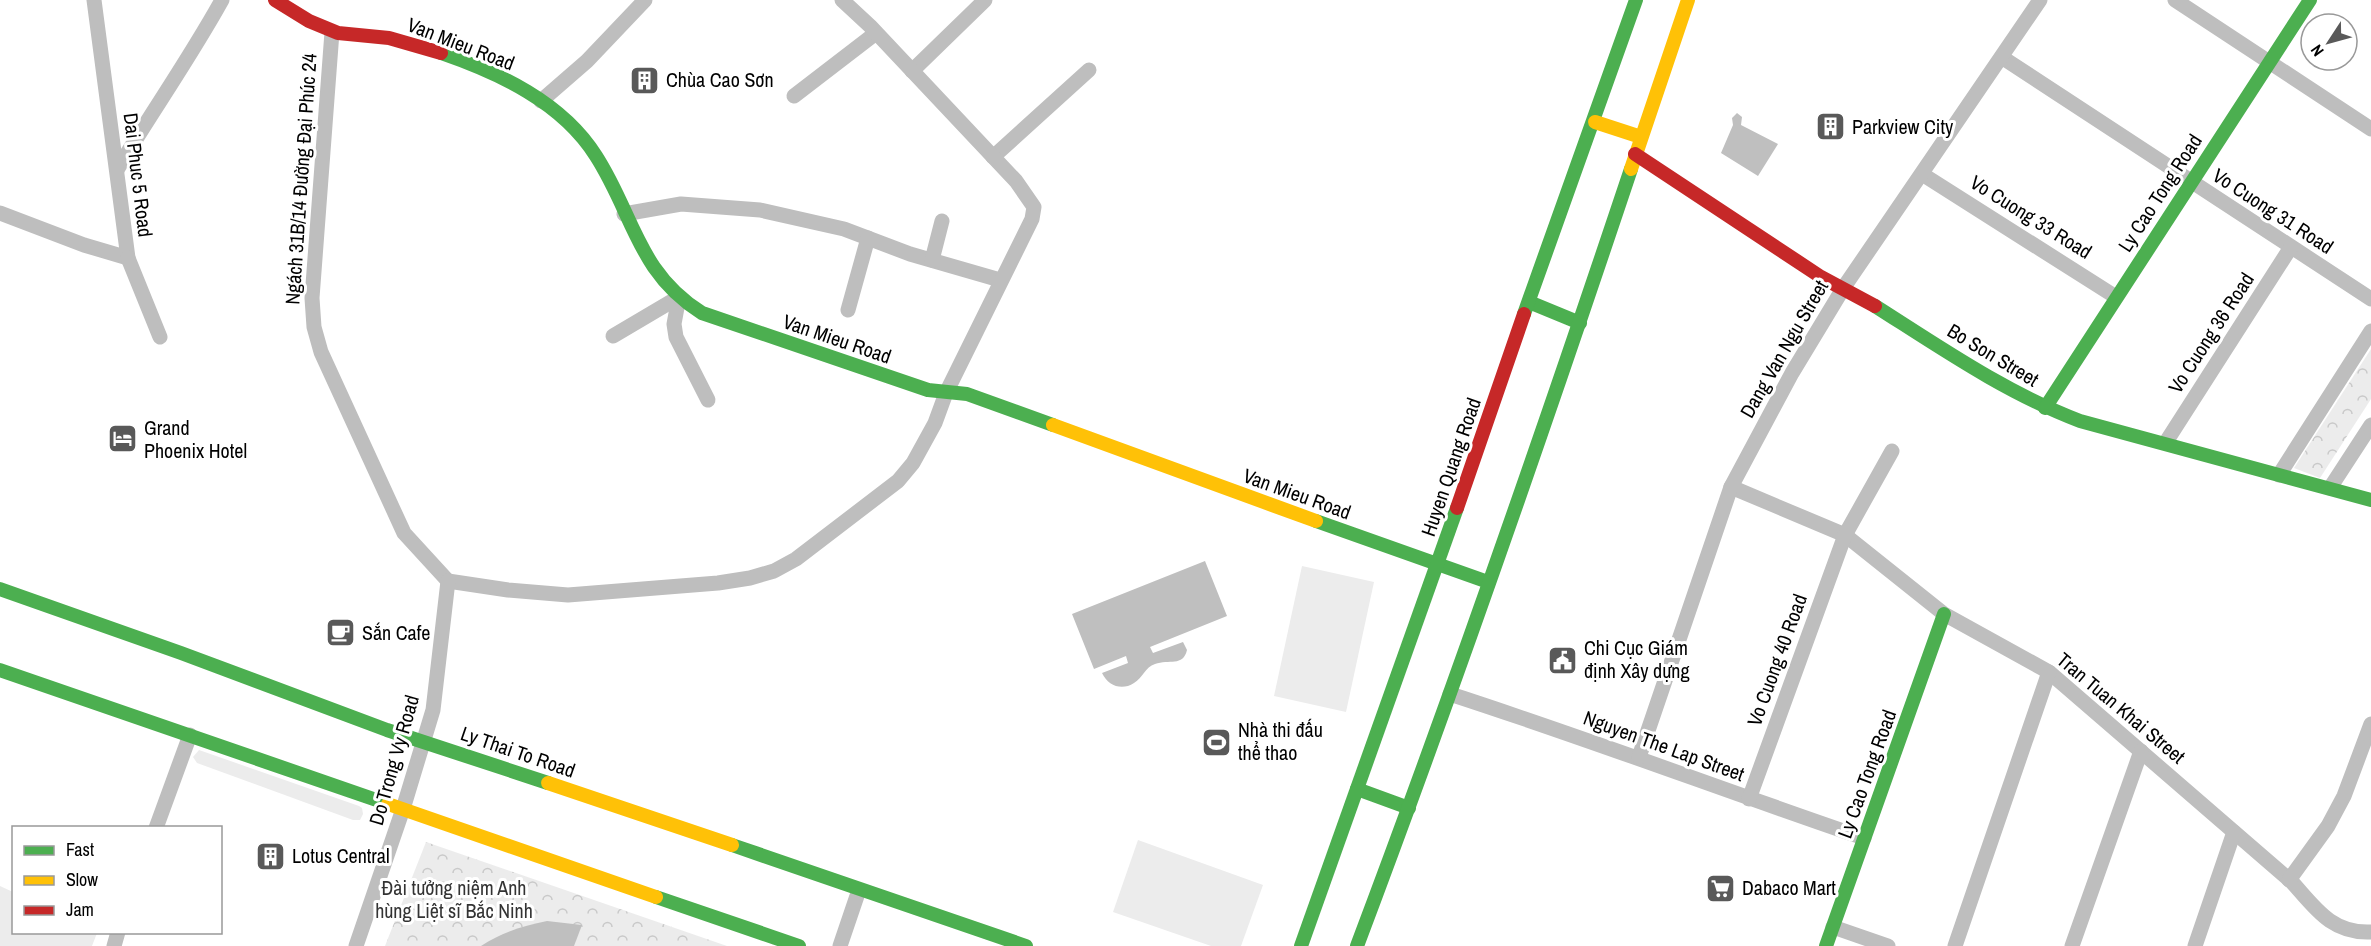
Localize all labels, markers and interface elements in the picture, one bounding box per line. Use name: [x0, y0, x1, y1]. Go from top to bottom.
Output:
street label: Van Mieu Road: [404, 11, 519, 76]
north arrow: [2299, 12, 2359, 72]
text: N: [2305, 41, 2329, 61]
street label: Ngách 31B/14 Đường Đại Phúc 24: [278, 53, 323, 305]
building icon: Chùa Cao Sơn: [629, 64, 661, 96]
place label: Chùa Cao Sơn: [666, 66, 774, 93]
street label: Dai Phuc 5 Road: [117, 111, 160, 239]
building icon: Parkview City: [1815, 111, 1847, 143]
place label: Parkview City: [1852, 113, 1954, 140]
street label: Ly Cao Tong Road: [2112, 129, 2208, 257]
street label: Vo Cuong 31 Road: [2208, 162, 2339, 260]
street label: Vo Cuong 33 Road: [1965, 168, 2097, 265]
street label: Vo Cuong 36 Road: [2162, 267, 2260, 398]
street label: Dang Van Ngu Street: [1733, 275, 1834, 422]
street label: Van Mieu Road: [779, 307, 895, 370]
street label: Bo Son Street: [1943, 317, 2044, 393]
street label: Huyen Quang Road: [1414, 394, 1487, 540]
place label: Grand Phoenix Hotel: [144, 414, 247, 464]
hotel icon: Grand Phoenix Hotel: [107, 423, 139, 455]
street label: Van Mieu Road: [1240, 462, 1355, 526]
street label: Vo Cuong 40 Road: [1740, 590, 1813, 730]
cafe icon: Sắn Cafe: [325, 617, 357, 649]
place label: Sắn Cafe: [362, 619, 430, 646]
place label: Chi Cục Giám định Xây dựng: [1584, 634, 1690, 684]
public building icon: Chi Cục Giám định Xây dựng: [1547, 644, 1579, 676]
street label: Tran Tuan Khai Street: [2051, 646, 2192, 770]
street label: Do Trong Vy Road: [362, 692, 425, 828]
street label: Nguyen The Lap Street: [1580, 704, 1749, 787]
street label: Ly Cao Tong Road: [1831, 706, 1902, 842]
place label: Nhà thi đấu thể thao: [1238, 716, 1323, 766]
street label: Ly Thai To Road: [457, 719, 579, 784]
sports icon: Nhà thi đấu thể thao: [1201, 726, 1233, 758]
legend: [12, 826, 222, 934]
text: Fast: [66, 837, 94, 862]
building icon: Lotus Central: [255, 840, 287, 872]
place label: Lotus Central: [292, 842, 390, 869]
text: Slow: [66, 867, 98, 892]
supermarket icon: Dabaco Mart: [1705, 872, 1737, 904]
park label: Đài tưởng niệm Anh hùng Liệt sĩ Bắc Ninh: [375, 874, 533, 924]
place label: Dabaco Mart: [1742, 874, 1836, 901]
text: Jam: [66, 897, 94, 922]

